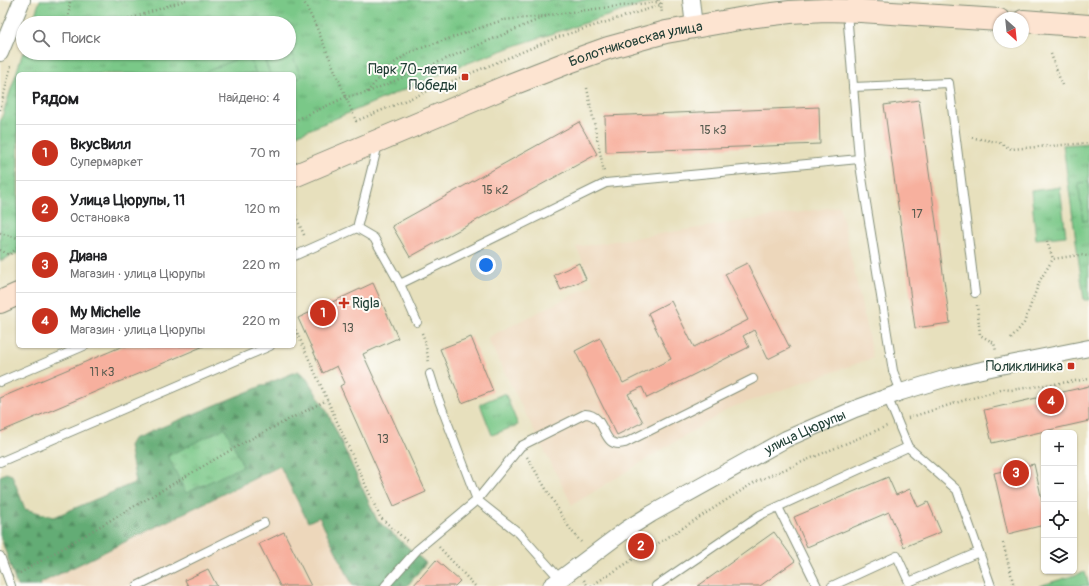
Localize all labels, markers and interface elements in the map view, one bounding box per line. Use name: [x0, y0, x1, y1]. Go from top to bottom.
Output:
north arrow: [993, 12, 1029, 48]
search box: [16, 16, 296, 60]
street label: Болотниковская улица: [566, 17, 704, 70]
icon: search: [30, 27, 52, 49]
text: Поиск: [62, 29, 101, 48]
place label: Парк 70-летия Победы: [368, 61, 457, 94]
marker: Парк 70-летия Победы: [460, 72, 470, 82]
text: Рядом: [32, 88, 79, 109]
text: Найдено: 4: [218, 90, 280, 106]
house number: 15 к3: [700, 123, 727, 138]
text: ВкусВилл: [70, 135, 131, 154]
text: 1: [42, 145, 48, 161]
text: 70 m: [250, 145, 280, 161]
text: Супермаркет: [70, 154, 143, 170]
house number: 15 к2: [482, 183, 509, 198]
text: Улица Цюрупы, 11: [70, 191, 185, 210]
text: 2: [41, 201, 49, 217]
text: 120 m: [244, 201, 280, 217]
house number: 17: [911, 207, 923, 222]
text: Остановка: [70, 210, 130, 226]
text: Диана: [70, 247, 107, 266]
your location: [476, 255, 496, 275]
text: 3: [41, 257, 49, 273]
text: 220 m: [242, 257, 280, 273]
text: Магазин · улица Цюрупы: [70, 266, 205, 282]
place label: Rigla: [352, 295, 379, 312]
pin: 1: [310, 298, 336, 328]
marker: Rigla: [339, 298, 349, 308]
text: My Michelle: [70, 303, 141, 322]
text: 4: [41, 313, 49, 329]
text: 220 m: [242, 313, 280, 329]
house number: 13: [342, 321, 354, 336]
text: Магазин · улица Цюрупы: [70, 322, 205, 338]
place label: Поликлиника: [986, 358, 1063, 375]
marker: Поликлиника: [1066, 361, 1076, 371]
house number: 11 к3: [90, 365, 115, 380]
pin: 4: [1038, 386, 1064, 416]
street label: улица Цюрупы: [760, 406, 848, 458]
map controls: [1041, 430, 1077, 574]
button: +: [1041, 430, 1077, 466]
house number: 13: [377, 432, 389, 447]
pin: 3: [1003, 458, 1029, 488]
button: −: [1041, 466, 1077, 502]
button: locate: [1041, 502, 1077, 538]
pin: 2: [628, 531, 654, 561]
button: layers: [1041, 538, 1077, 574]

